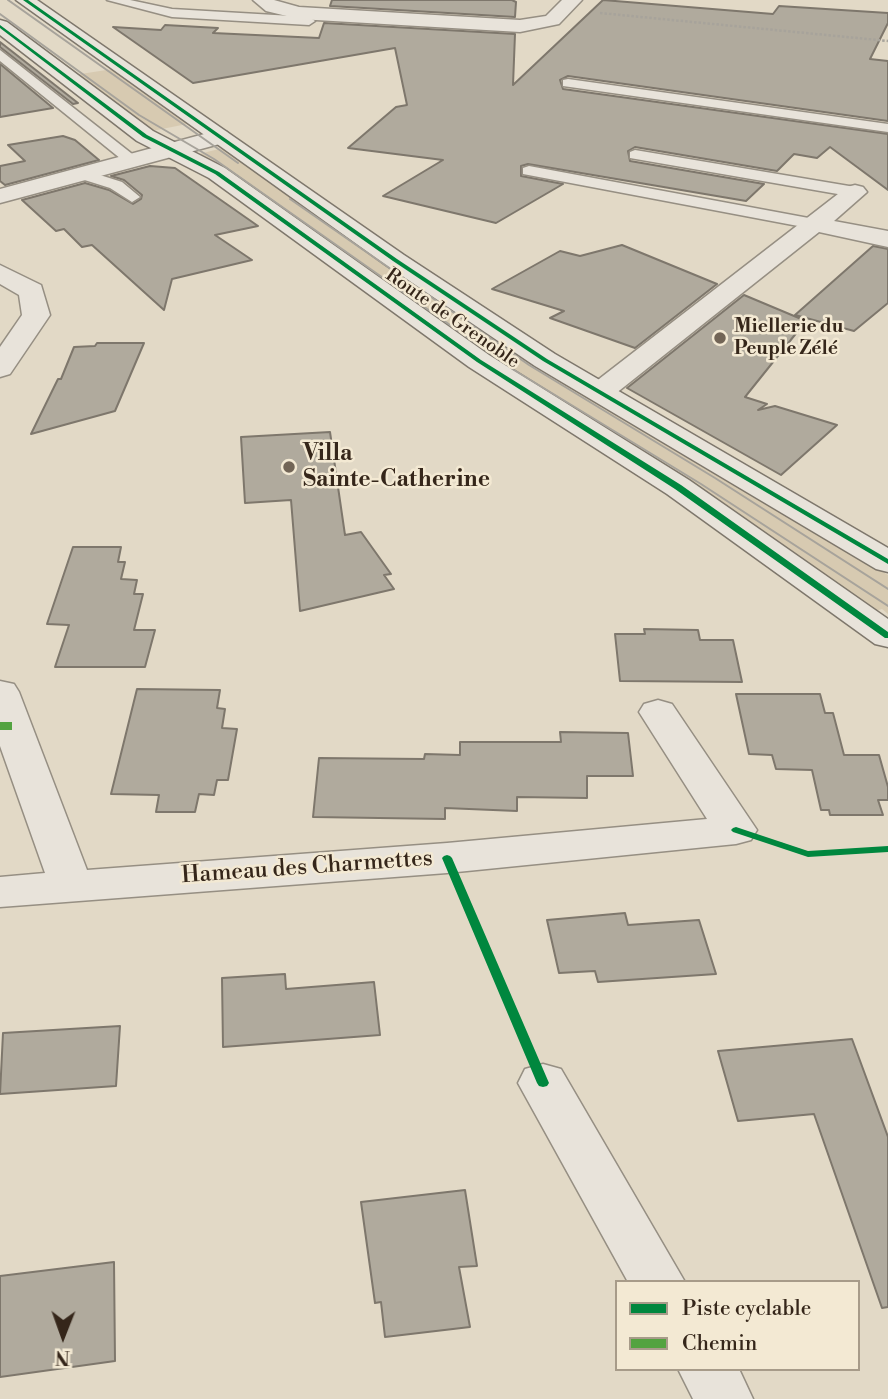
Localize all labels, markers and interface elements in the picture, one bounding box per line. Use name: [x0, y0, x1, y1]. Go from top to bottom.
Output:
street label: Route de Grenoble: [381, 264, 523, 374]
place label: Miellerie du Peuple Zélé: [734, 316, 843, 360]
marker: Miellerie du Peuple Zélé: [712, 330, 728, 346]
place label: Villa Sainte-Catherine: [303, 440, 490, 494]
marker: Villa Sainte-Catherine: [281, 459, 297, 475]
street label: Hameau des Charmettes: [180, 845, 434, 891]
legend: [615, 1280, 860, 1371]
text: Piste cyclable: [682, 1296, 811, 1322]
north arrow: [28, 1301, 98, 1371]
text: Chemin: [682, 1331, 757, 1357]
text: N: [55, 1345, 70, 1369]

